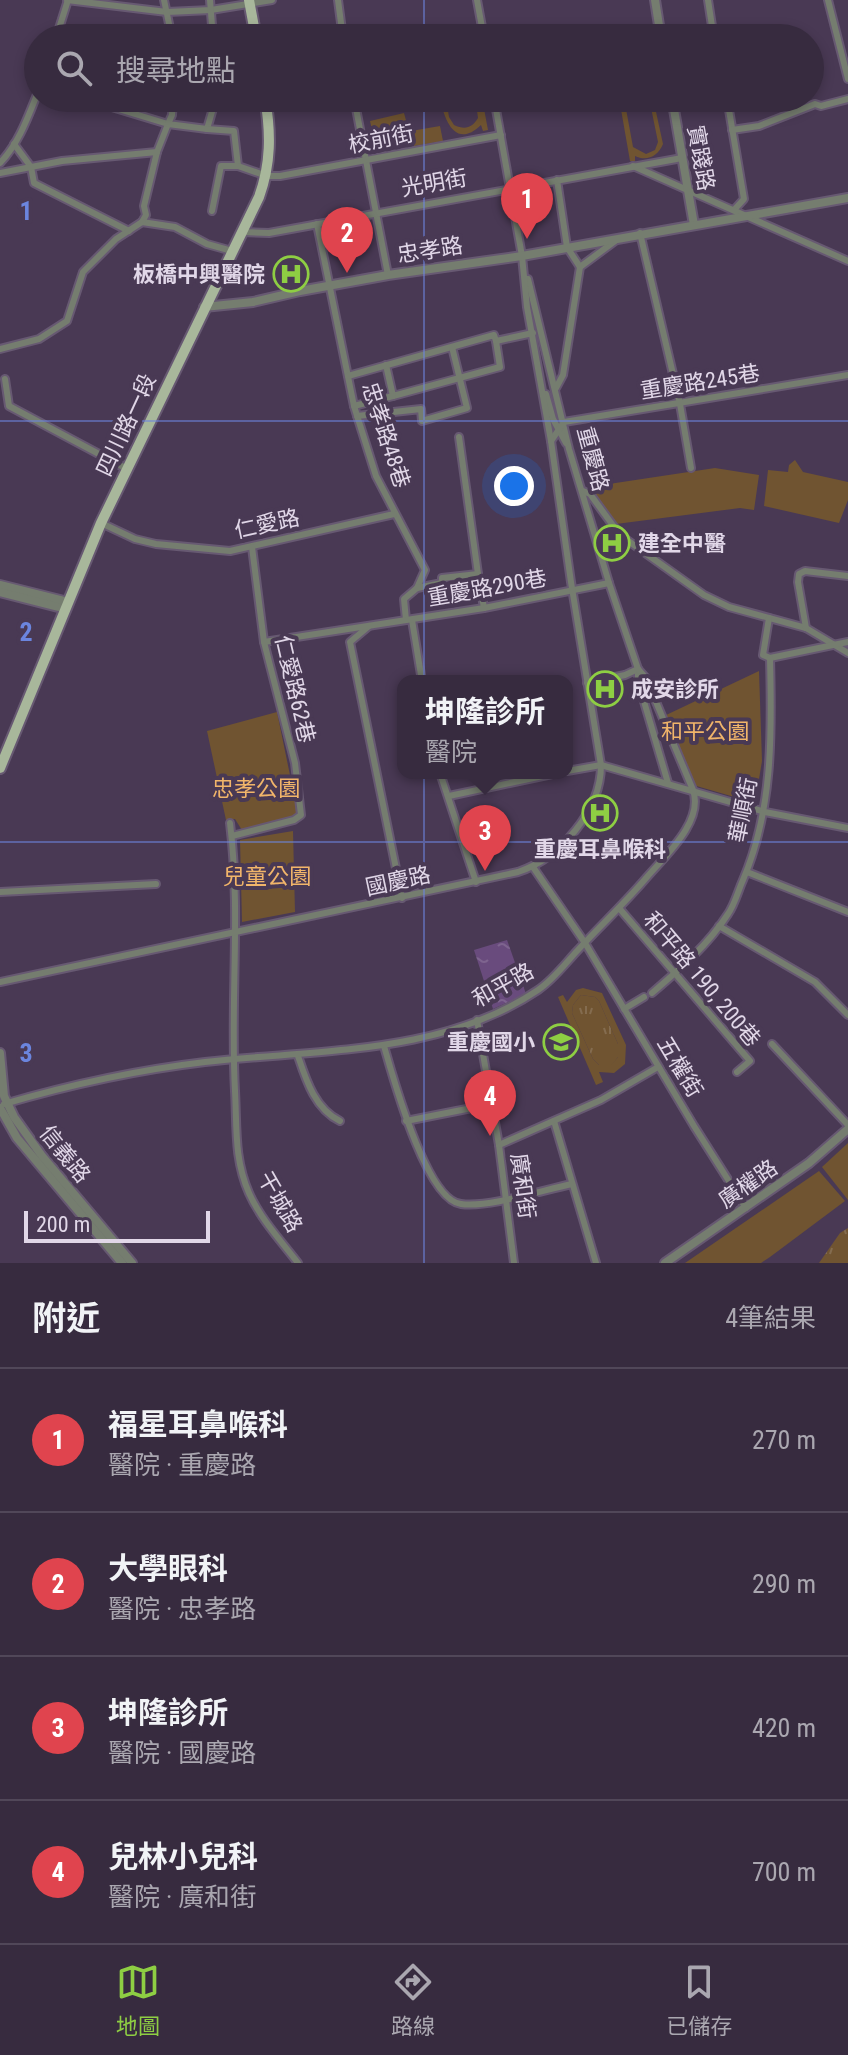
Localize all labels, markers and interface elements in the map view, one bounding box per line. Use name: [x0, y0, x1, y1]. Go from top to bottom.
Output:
search box: [24, 24, 824, 112]
icon: search: [52, 46, 96, 90]
text: 搜尋地點: [116, 53, 236, 88]
street label: 校前街: [346, 120, 416, 158]
street label: 實踐路: [683, 123, 719, 193]
street label: 光明街: [399, 165, 469, 201]
pin: 1: [501, 173, 553, 239]
text: 1: [19, 196, 33, 226]
pin: 2: [321, 207, 373, 273]
street label: 忠孝路: [395, 232, 465, 268]
hospital icon: 板橋中興醫院: [272, 255, 310, 293]
place label: 板橋中興醫院: [133, 262, 265, 287]
street label: 重慶路245巷: [638, 360, 762, 404]
street label: 四川路一段: [91, 370, 161, 480]
street label: 忠孝路48巷: [357, 379, 415, 491]
street label: 重慶路: [572, 424, 614, 494]
your location: [494, 466, 534, 506]
street label: 仁愛路: [232, 505, 302, 543]
hospital icon: 建全中醫: [593, 524, 631, 562]
place label: 建全中醫: [638, 531, 726, 556]
street label: 重慶路290巷: [425, 565, 549, 611]
text: 2: [19, 617, 33, 647]
street label: 仁愛路62巷: [270, 633, 320, 745]
hospital icon: 成安診所: [586, 670, 624, 708]
popup: [397, 675, 573, 779]
place label: 成安診所: [631, 677, 719, 702]
text: 坤隆診所: [425, 694, 545, 729]
park label: 和平公園: [661, 719, 749, 744]
text: 醫院: [425, 737, 477, 767]
street label: 華順街: [724, 775, 762, 845]
park label: 忠孝公園: [212, 776, 300, 801]
hospital icon: 重慶耳鼻喉科: [581, 794, 619, 832]
pin: 3: [459, 805, 511, 871]
place label: 重慶耳鼻喉科: [534, 837, 666, 862]
street label: 國慶路: [363, 862, 433, 900]
park label: 兒童公園: [223, 864, 311, 889]
street label: 和平路 190, 200巷: [639, 907, 765, 1051]
street label: 和平路: [468, 958, 538, 1012]
school or university icon: 重慶國小: [542, 1023, 580, 1061]
place label: 重慶國小: [447, 1030, 535, 1055]
street label: 五權街: [652, 1032, 708, 1102]
text: 3: [19, 1038, 33, 1068]
pin: 4: [464, 1070, 516, 1136]
street label: 信義路: [35, 1120, 95, 1188]
street label: 廣和街: [506, 1152, 540, 1220]
street label: 廣權路: [714, 1155, 782, 1213]
street label: 干城路: [253, 1167, 307, 1237]
scale bar: [24, 1207, 210, 1243]
text: 200 m: [36, 1212, 90, 1237]
text: 附近: [32, 1298, 100, 1338]
text: 4筆結果: [725, 1303, 816, 1333]
text: 福星耳鼻喉科: [108, 1407, 288, 1442]
text: 1: [51, 1425, 65, 1455]
text: 270 m: [752, 1425, 816, 1455]
text: 醫院 · 重慶路: [108, 1450, 256, 1480]
text: 大學眼科: [108, 1551, 228, 1586]
text: 2: [51, 1569, 65, 1599]
text: 290 m: [752, 1569, 816, 1599]
text: 醫院 · 忠孝路: [108, 1594, 256, 1624]
text: 坤隆診所: [108, 1695, 228, 1730]
text: 3: [51, 1713, 65, 1743]
text: 420 m: [752, 1713, 816, 1743]
text: 醫院 · 國慶路: [108, 1738, 256, 1768]
text: 兒林小兒科: [108, 1839, 258, 1874]
text: 4: [51, 1857, 65, 1887]
text: 700 m: [752, 1857, 816, 1887]
text: 醫院 · 廣和街: [108, 1882, 256, 1912]
tab: 地圖: [116, 1960, 160, 2040]
tab: 路線: [391, 1960, 435, 2040]
tab: 已儲存: [666, 1960, 732, 2040]

